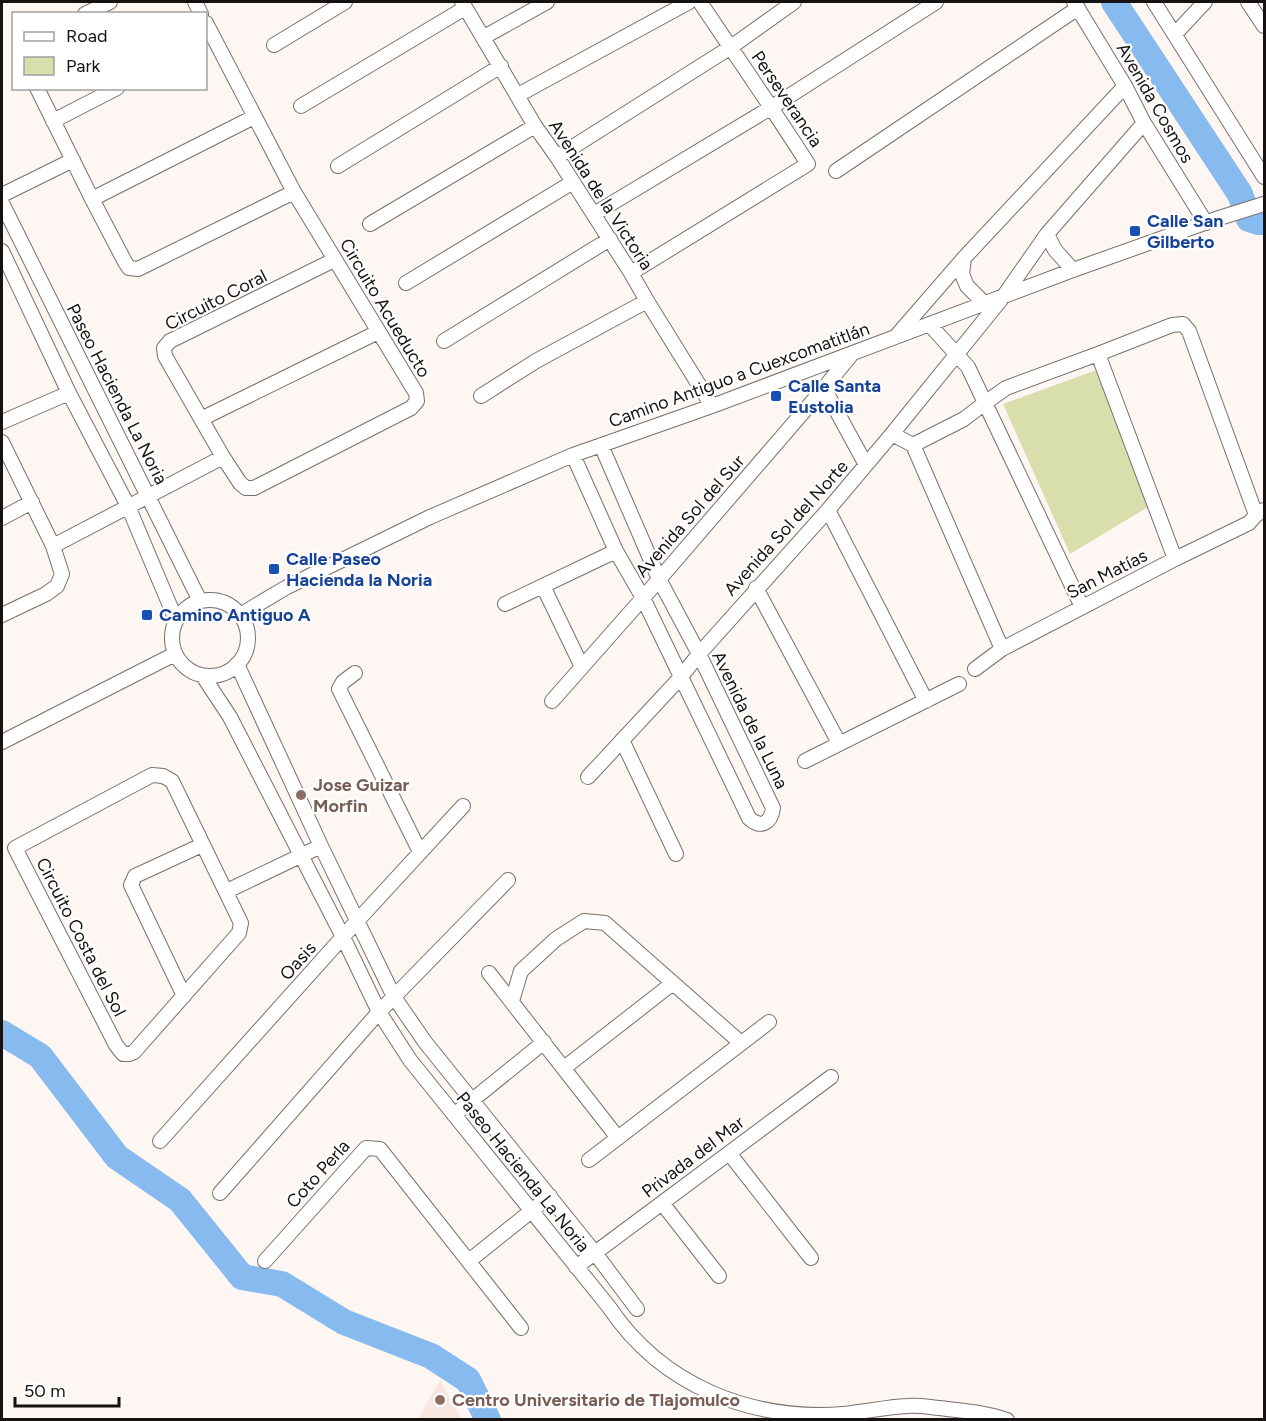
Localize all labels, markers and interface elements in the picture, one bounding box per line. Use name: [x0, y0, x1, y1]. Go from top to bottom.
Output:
legend: [12, 12, 207, 90]
text: Road: [66, 25, 107, 47]
street label: Avenida Cosmos: [1112, 39, 1198, 167]
street label: Perseverancia: [747, 47, 827, 151]
text: Park: [66, 55, 101, 77]
street label: Avenida de la Victoria: [544, 116, 658, 274]
place label: Calle San Gilberto: [1147, 210, 1224, 253]
marker: Calle San Gilberto: [1128, 224, 1142, 238]
street label: Circuito Acueducto: [335, 235, 435, 381]
street label: Circuito Coral: [161, 265, 271, 335]
street label: Paseo Hacienda La Noria: [62, 300, 172, 488]
street label: Camino Antiguo a Cuexcomatitlán: [606, 318, 872, 432]
place label: Calle Santa Eustolia: [788, 375, 881, 418]
marker: Calle Santa Eustolia: [769, 389, 783, 403]
street label: Avenida Sol del Sur: [631, 450, 749, 582]
street label: Avenida Sol del Norte: [719, 455, 853, 600]
street label: San Matías: [1063, 544, 1151, 604]
place label: Calle Paseo Hacienda la Noria: [286, 548, 432, 591]
marker: Calle Paseo Hacienda la Noria: [267, 562, 281, 576]
place label: Camino Antiguo A: [159, 604, 311, 626]
marker: Camino Antiguo A: [140, 608, 154, 622]
street label: Avenida de la Luna: [707, 648, 793, 792]
place label: Jose Guizar Morfin: [313, 774, 410, 817]
marker: Jose Guizar Morfin: [294, 788, 308, 802]
street label: Circuito Costa del Sol: [31, 854, 131, 1020]
street label: Oasis: [275, 937, 321, 985]
street label: Paseo Hacienda La Noria: [452, 1087, 594, 1257]
street label: Privada del Mar: [638, 1111, 748, 1203]
street label: Coto Perla: [282, 1135, 354, 1213]
scale bar: [15, 1370, 118, 1408]
text: 50 m: [24, 1380, 66, 1402]
place label: Centro Universitario de Tlajomulco: [452, 1389, 740, 1411]
marker: Centro Universitario de Tlajomulco: [433, 1393, 447, 1407]

